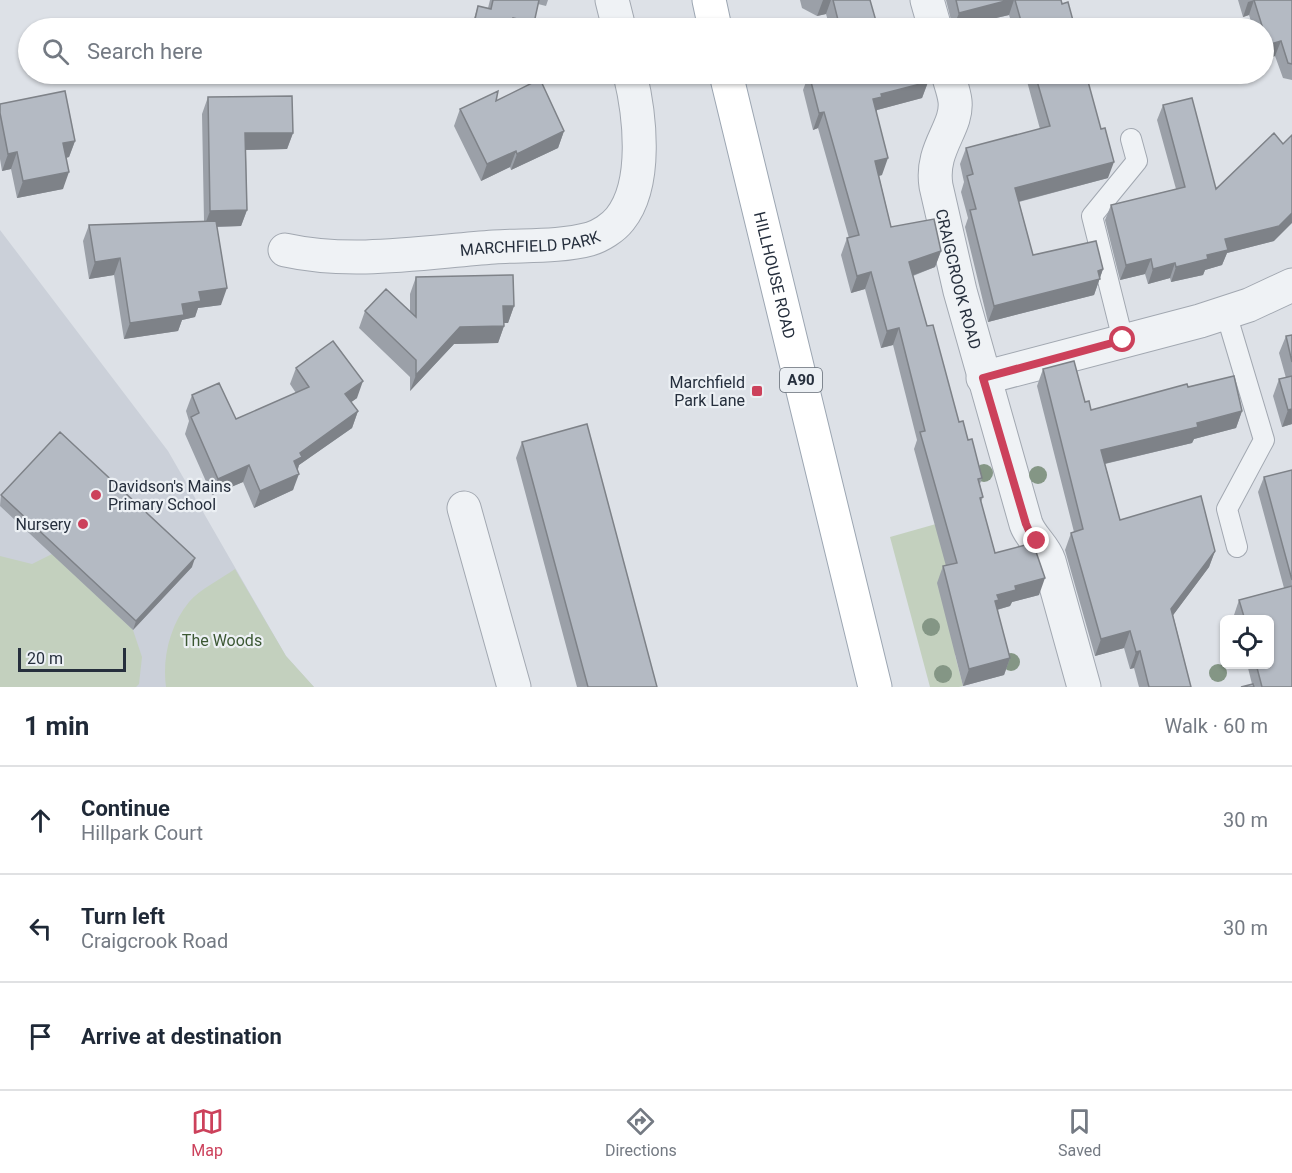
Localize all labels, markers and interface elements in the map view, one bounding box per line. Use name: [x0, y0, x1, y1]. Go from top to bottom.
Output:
search box: [18, 18, 1274, 84]
icon: search: [39, 35, 72, 68]
text: Search here: [87, 39, 203, 64]
street label: CRAIGCROOK ROAD: [932, 207, 985, 351]
street label: HILLHOUSE ROAD: [750, 210, 799, 341]
street label: MARCHFIELD PARK: [459, 227, 604, 260]
route start: [1109, 326, 1135, 352]
road number: A90: [780, 368, 822, 392]
place label: Marchfield Park Lane: [670, 373, 745, 410]
marker: Marchfield Park Lane: [750, 384, 764, 398]
place label: Davidson's Mains Primary School: [108, 477, 231, 514]
marker: Davidson's Mains Primary School: [89, 488, 103, 502]
place label: Nursery: [15, 515, 71, 534]
marker: Nursery: [76, 517, 90, 531]
route end: [1023, 527, 1049, 553]
map controls: [1220, 615, 1274, 669]
button: locate: [1220, 615, 1274, 669]
park label: The Woods: [182, 631, 262, 650]
scale bar: [18, 645, 126, 672]
text: 20 m: [27, 649, 63, 668]
text: 1 min: [24, 711, 89, 741]
text: Walk · 60 m: [1165, 714, 1268, 738]
text: Continue: [81, 796, 170, 821]
icon: ahead: [24, 804, 57, 837]
text: 30 m: [1223, 808, 1268, 832]
text: Hillpark Court: [81, 821, 203, 845]
text: Turn left: [81, 904, 165, 929]
icon: left: [24, 912, 57, 945]
text: 30 m: [1223, 916, 1268, 940]
text: Craigcrook Road: [81, 929, 228, 953]
icon: arrive: [24, 1020, 57, 1053]
text: Arrive at destination: [81, 1024, 282, 1049]
tab: Map: [191, 1105, 224, 1160]
tab: Directions: [605, 1105, 677, 1160]
tab: Saved: [1058, 1105, 1101, 1160]

